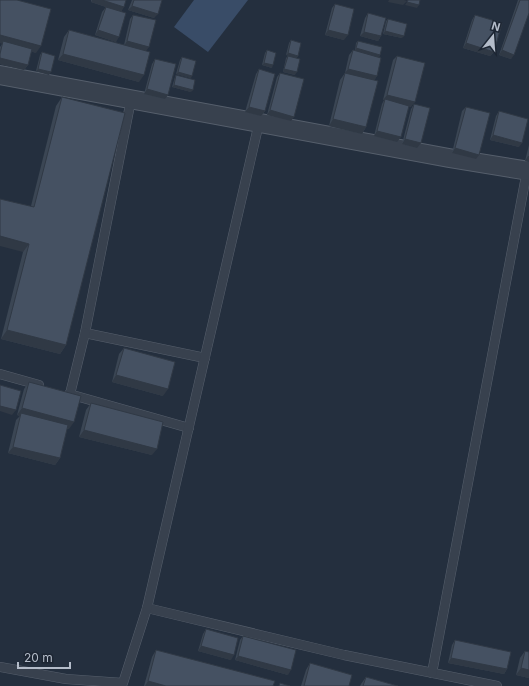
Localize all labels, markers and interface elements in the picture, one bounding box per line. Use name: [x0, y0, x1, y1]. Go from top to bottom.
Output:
north arrow: [473, 16, 513, 56]
text: N: [490, 19, 502, 34]
scale bar: [18, 644, 70, 670]
text: 20 m: [24, 650, 53, 665]

